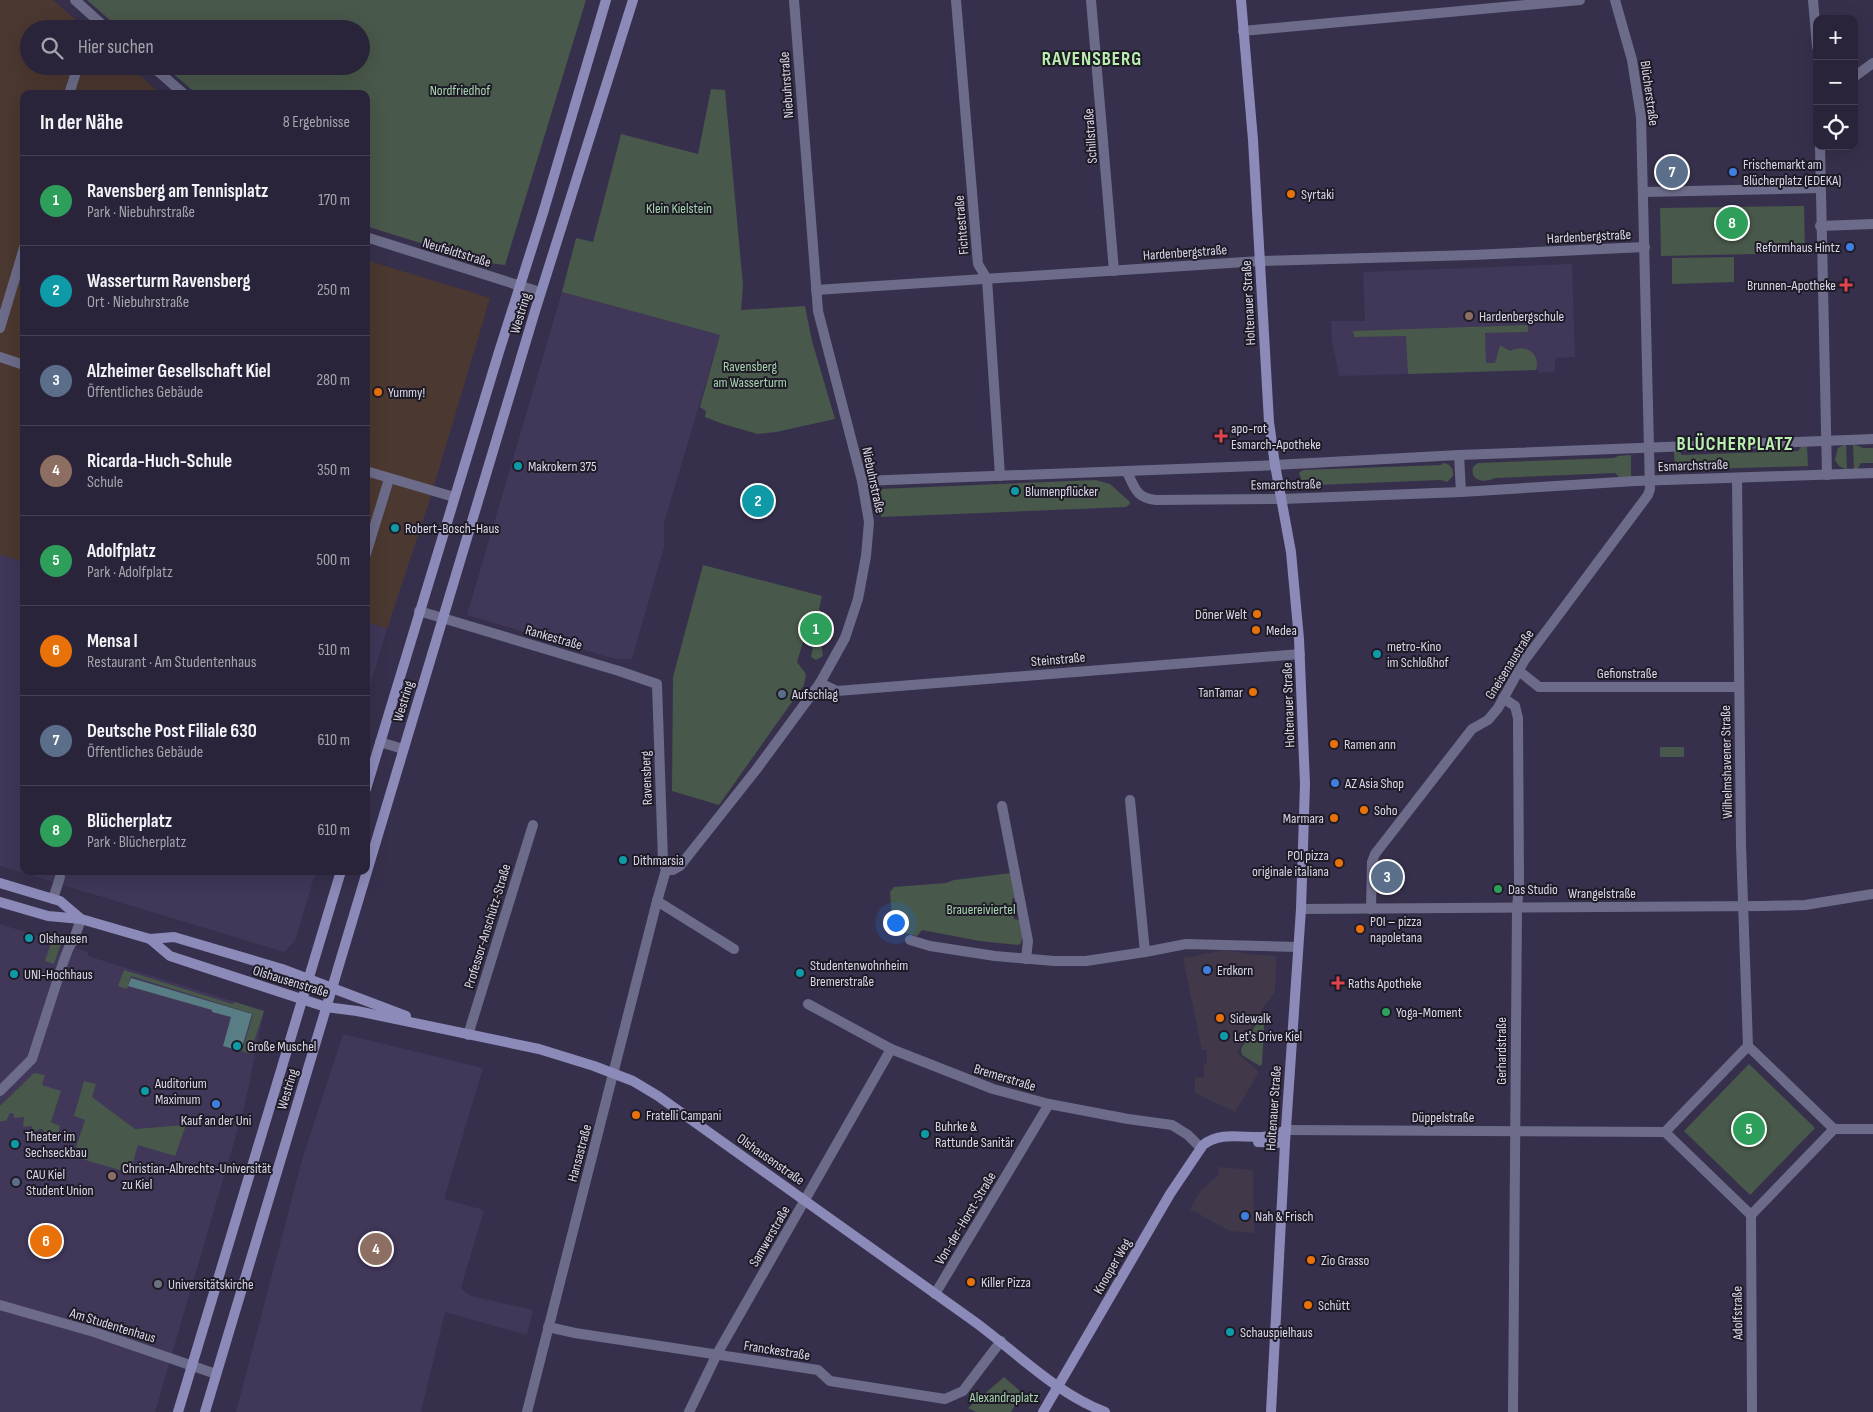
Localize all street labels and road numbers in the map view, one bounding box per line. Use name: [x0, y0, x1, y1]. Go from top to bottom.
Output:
street label: Niebuhrstraße: [776, 51, 797, 119]
street label: Blücherstraße: [1637, 59, 1662, 127]
street label: Schillstraße: [1080, 108, 1101, 164]
street label: Fichtestraße: [950, 195, 973, 255]
street label: Hardenbergstraße: [1546, 226, 1632, 247]
street label: Neufeldtstraße: [421, 234, 493, 271]
street label: Hardenbergstraße: [1142, 241, 1228, 264]
street label: Holtenauer Straße: [1238, 260, 1259, 346]
street label: Westring: [506, 290, 535, 336]
street label: Niebuhrstraße: [858, 446, 889, 515]
street label: Esmarchstraße: [1657, 456, 1729, 475]
street label: Esmarchstraße: [1251, 475, 1321, 494]
street label: Rankestraße: [523, 621, 584, 654]
street label: Gneisenaustraße: [1481, 626, 1538, 702]
street label: Steinstraße: [1030, 649, 1086, 670]
street label: Holtenauer Straße: [1279, 662, 1298, 748]
street label: Gefionstraße: [1597, 665, 1657, 682]
street label: Westring: [389, 678, 418, 724]
street label: Wilhelmshavener Straße: [1717, 705, 1736, 819]
street label: Ravensberg: [637, 750, 656, 805]
street label: Professor-Anschütz-Straße: [460, 862, 515, 991]
street label: Wrangelstraße: [1568, 885, 1636, 902]
street label: Olshausenstraße: [251, 962, 331, 1001]
street label: Gerhardstraße: [1493, 1017, 1510, 1085]
street label: Bremerstraße: [972, 1060, 1038, 1095]
street label: Holtenauer Straße: [1262, 1065, 1285, 1151]
street label: Westring: [273, 1066, 302, 1112]
street label: Düppelstraße: [1412, 1109, 1474, 1126]
street label: Hansastraße: [564, 1123, 595, 1184]
street label: Olshausenstraße: [734, 1130, 808, 1189]
street label: Von-der-Horst-Straße: [931, 1169, 1000, 1268]
street label: Samwerstraße: [745, 1203, 794, 1270]
street label: Knooper Weg: [1090, 1235, 1135, 1297]
street label: Adolfstraße: [1729, 1286, 1746, 1341]
street label: Am Studentenhaus: [67, 1304, 158, 1347]
street label: Franckestraße: [743, 1337, 811, 1364]

